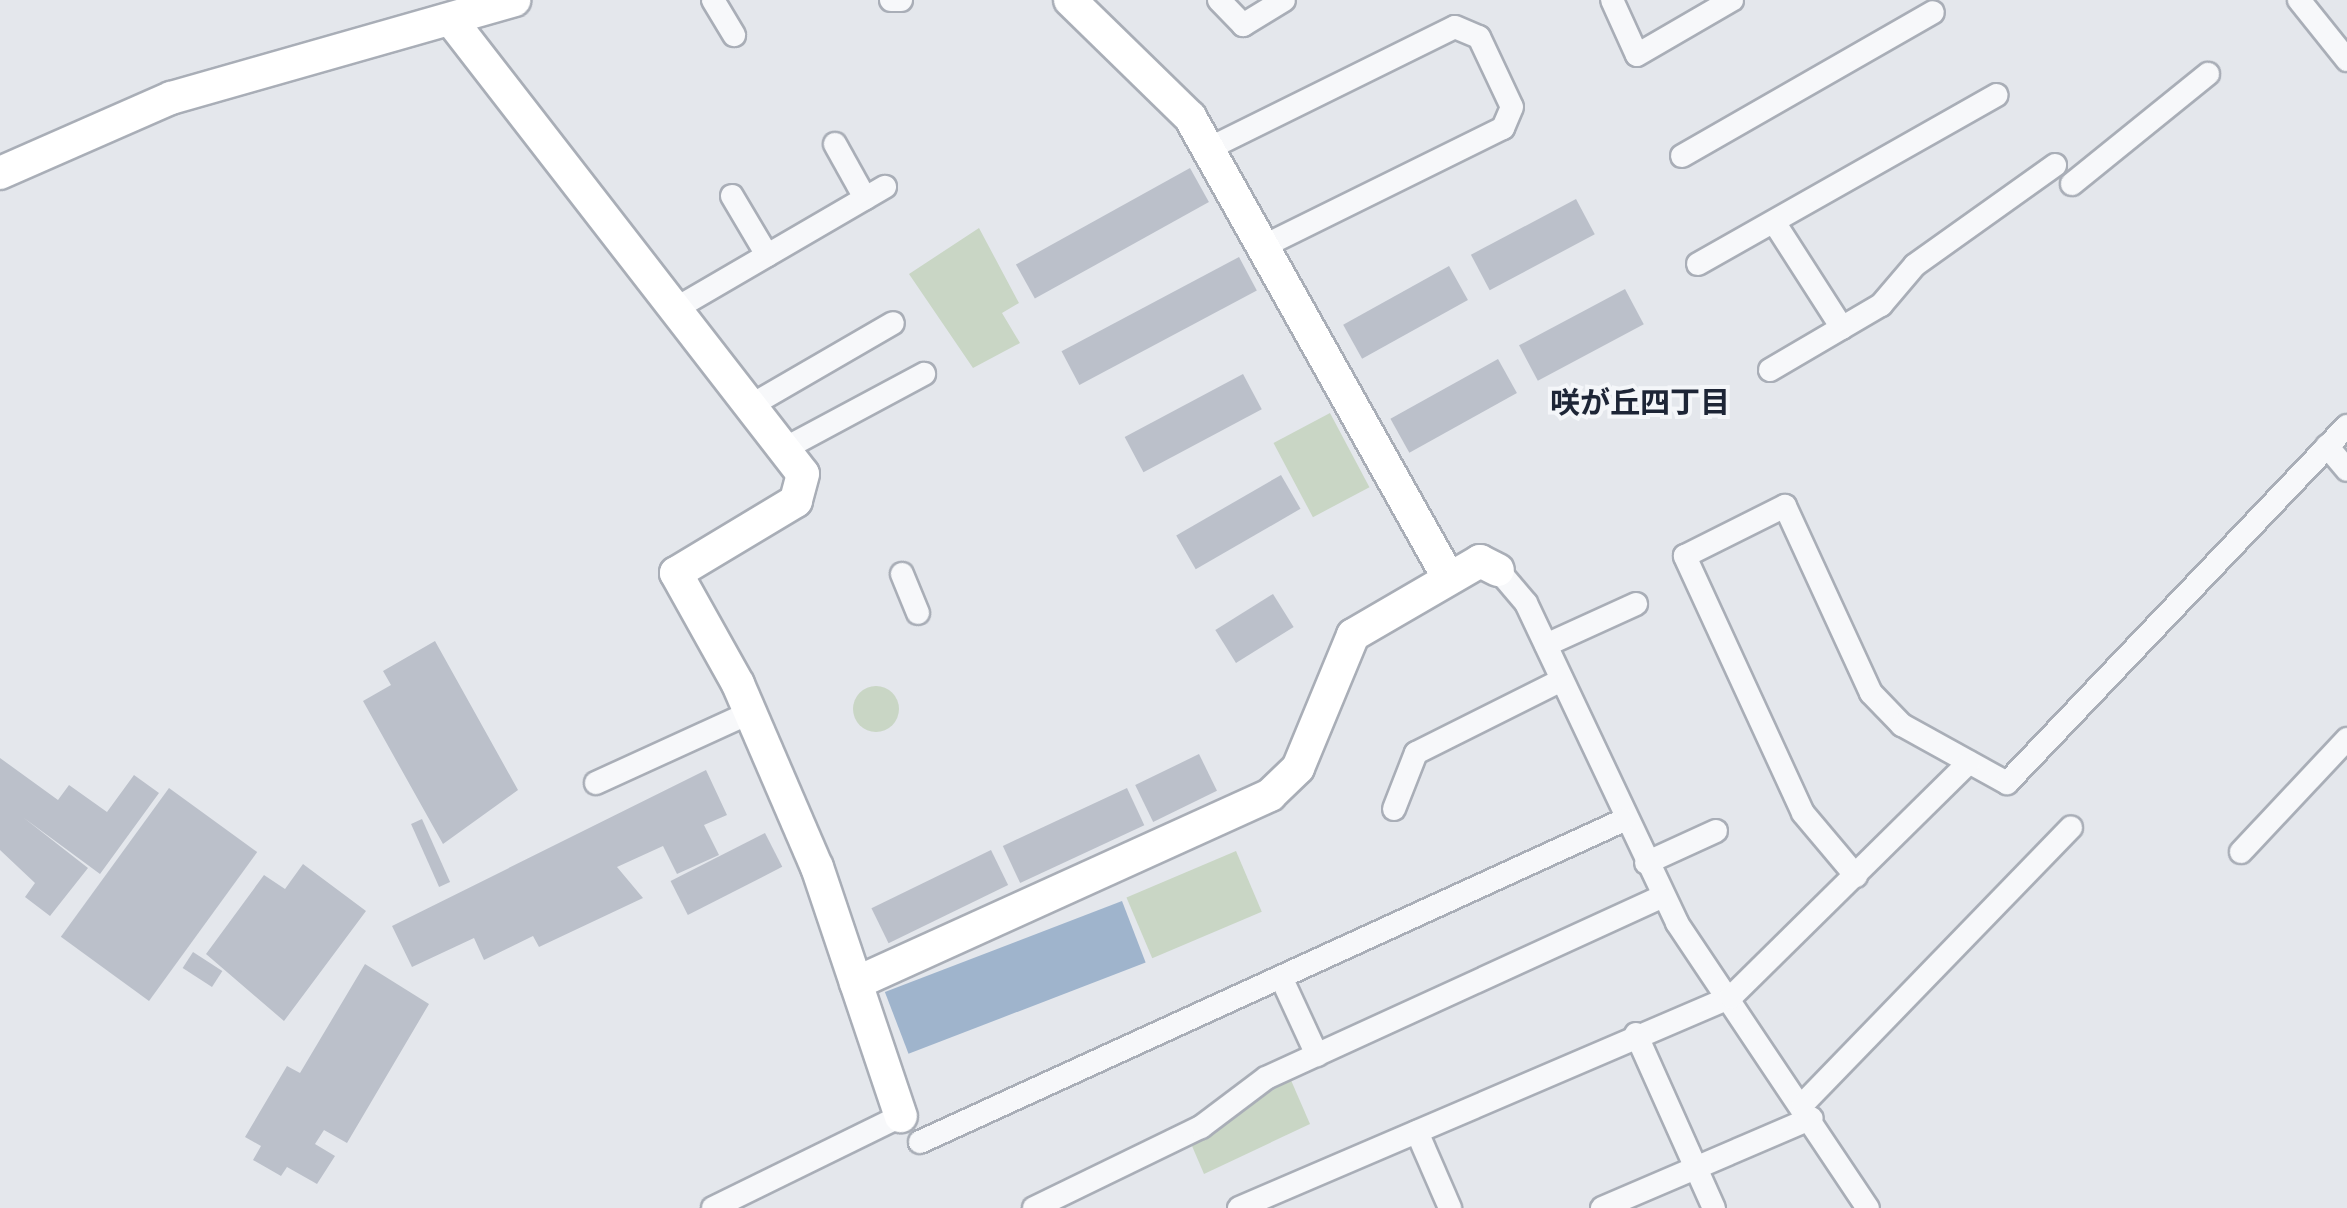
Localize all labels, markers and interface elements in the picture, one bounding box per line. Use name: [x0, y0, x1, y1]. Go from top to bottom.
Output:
district label: 咲が丘四丁目: [1550, 385, 1730, 421]

